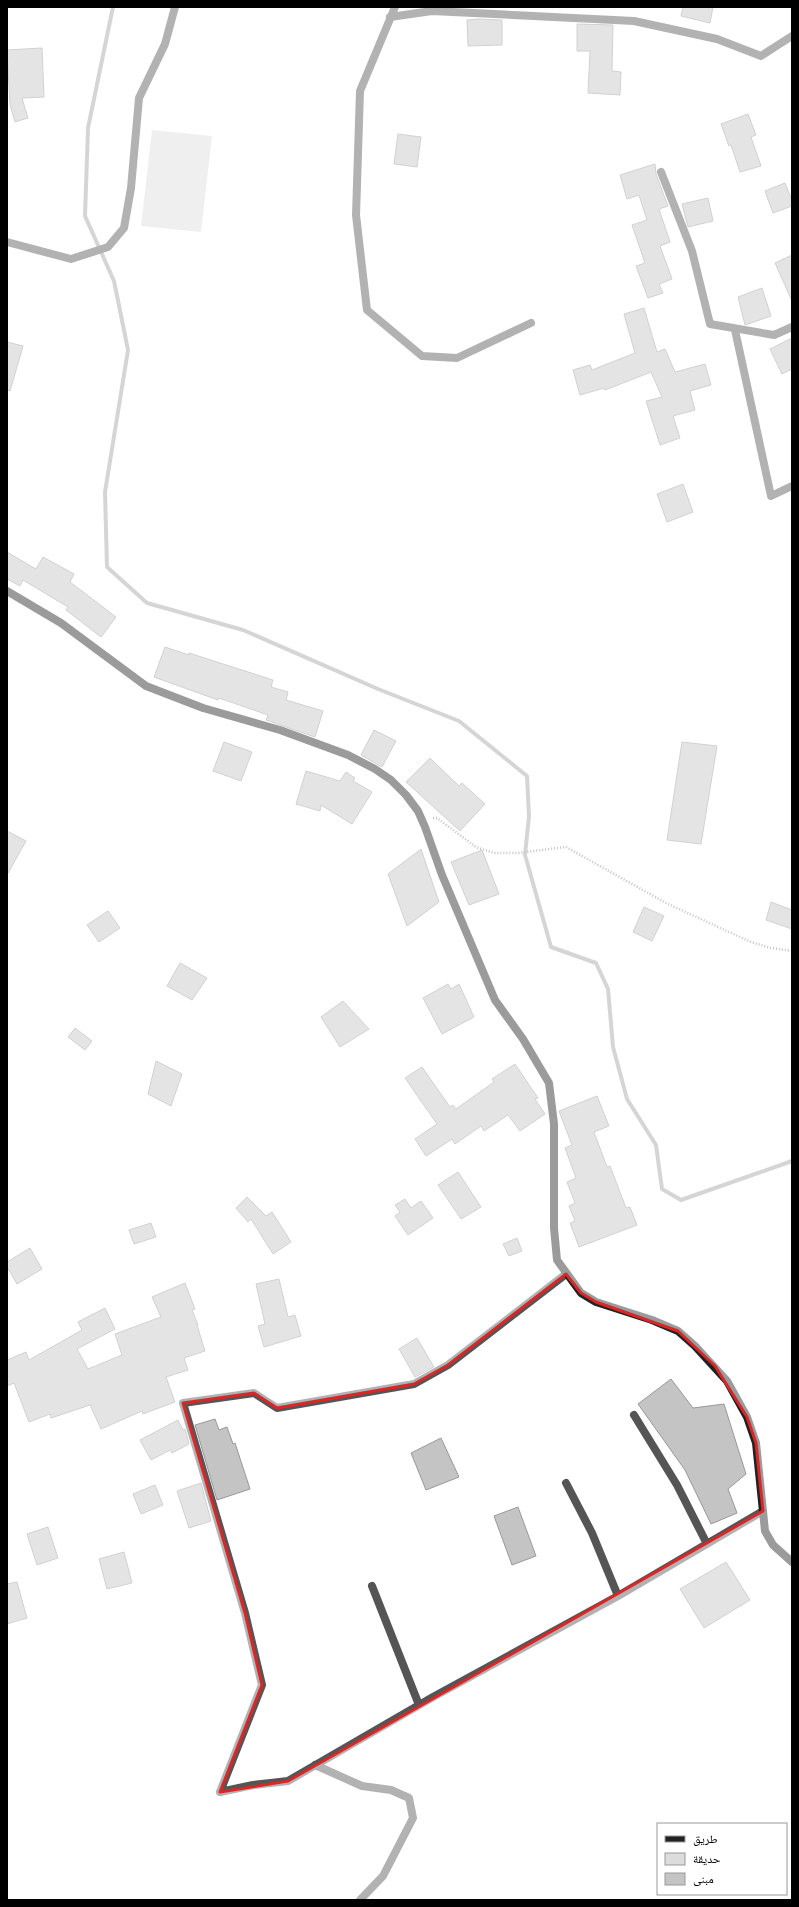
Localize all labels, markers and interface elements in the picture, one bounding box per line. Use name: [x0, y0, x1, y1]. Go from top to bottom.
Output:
legend: [657, 1823, 787, 1895]
text: طريق: [693, 1832, 718, 1846]
text: حديقة: [693, 1852, 721, 1866]
text: مبنى: [693, 1872, 714, 1886]

